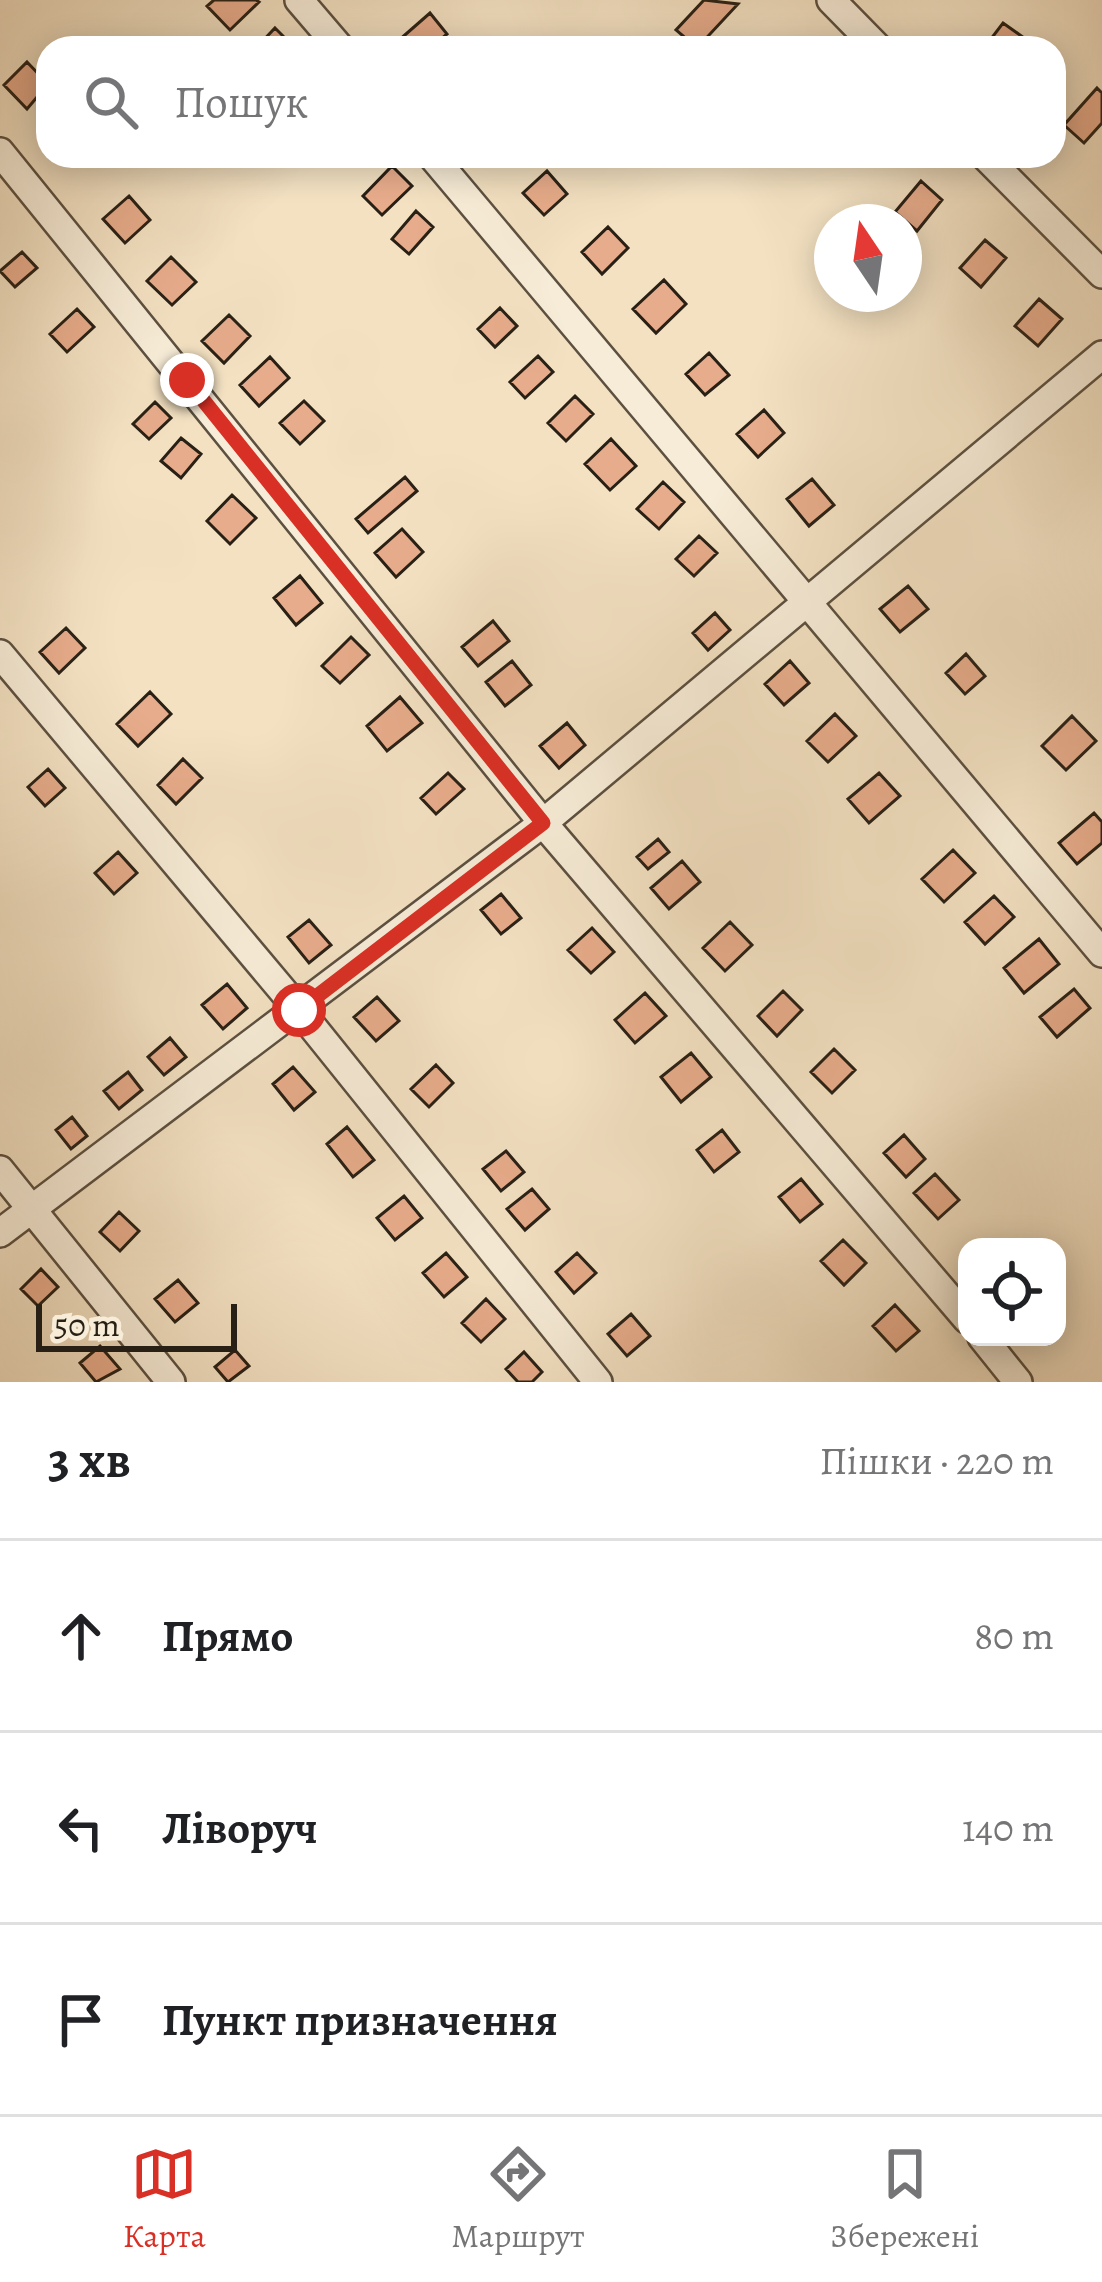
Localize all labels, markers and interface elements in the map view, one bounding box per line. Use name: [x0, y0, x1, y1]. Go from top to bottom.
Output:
search box: [36, 36, 1066, 168]
icon: search: [78, 69, 144, 135]
text: Пошук: [174, 71, 308, 133]
north arrow: [814, 204, 922, 312]
route end: [160, 353, 214, 407]
route start: [272, 983, 326, 1037]
map controls: [958, 1238, 1066, 1346]
button: locate: [958, 1238, 1066, 1346]
scale bar: [36, 1298, 237, 1351]
text: 50 m: [54, 1302, 120, 1347]
text: 3 хв: [48, 1425, 131, 1495]
text: Пішки · 220 m: [820, 1434, 1054, 1487]
icon: ahead: [48, 1603, 114, 1669]
text: Прямо: [162, 1605, 293, 1667]
text: 80 m: [974, 1609, 1054, 1662]
icon: left: [48, 1795, 114, 1861]
text: Ліворуч: [162, 1797, 318, 1859]
text: 140 m: [962, 1801, 1054, 1854]
icon: arrive: [48, 1987, 114, 2053]
text: Пункт призначення: [162, 1989, 558, 2051]
tab: Карта: [123, 2141, 206, 2258]
tab: Маршрут: [451, 2141, 585, 2258]
tab: Збережені: [830, 2141, 979, 2258]

